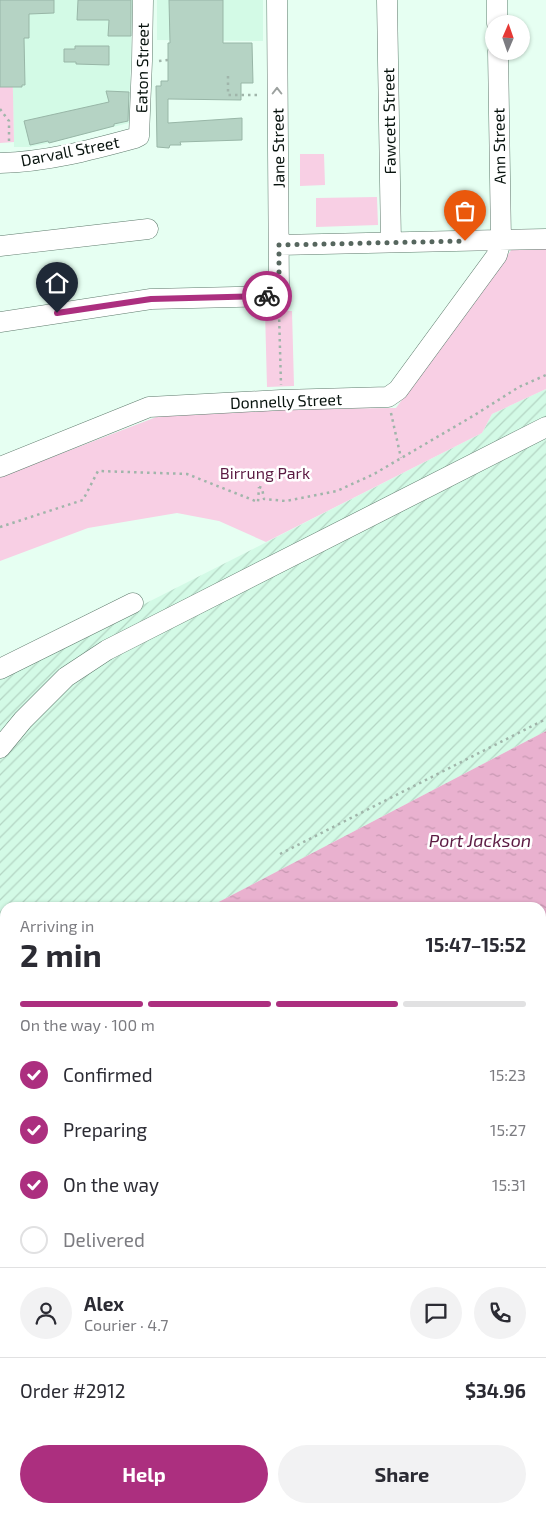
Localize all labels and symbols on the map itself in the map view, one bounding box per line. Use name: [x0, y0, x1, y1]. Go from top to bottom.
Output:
north arrow: [485, 15, 530, 60]
street label: Eaton Street: [131, 23, 152, 113]
street label: Fawcett Street: [378, 67, 399, 175]
one-way arrow: [272, 87, 282, 94]
street label: Jane Street: [267, 108, 288, 188]
street label: Ann Street: [488, 108, 509, 184]
street label: Darvall Street: [19, 132, 121, 169]
pin: [444, 190, 486, 241]
pin: [36, 262, 78, 313]
courier: [242, 271, 292, 321]
street label: Donnelly Street: [230, 389, 342, 412]
park label: Birrung Park: [220, 463, 310, 482]
water label: Port Jackson: [429, 829, 531, 851]

